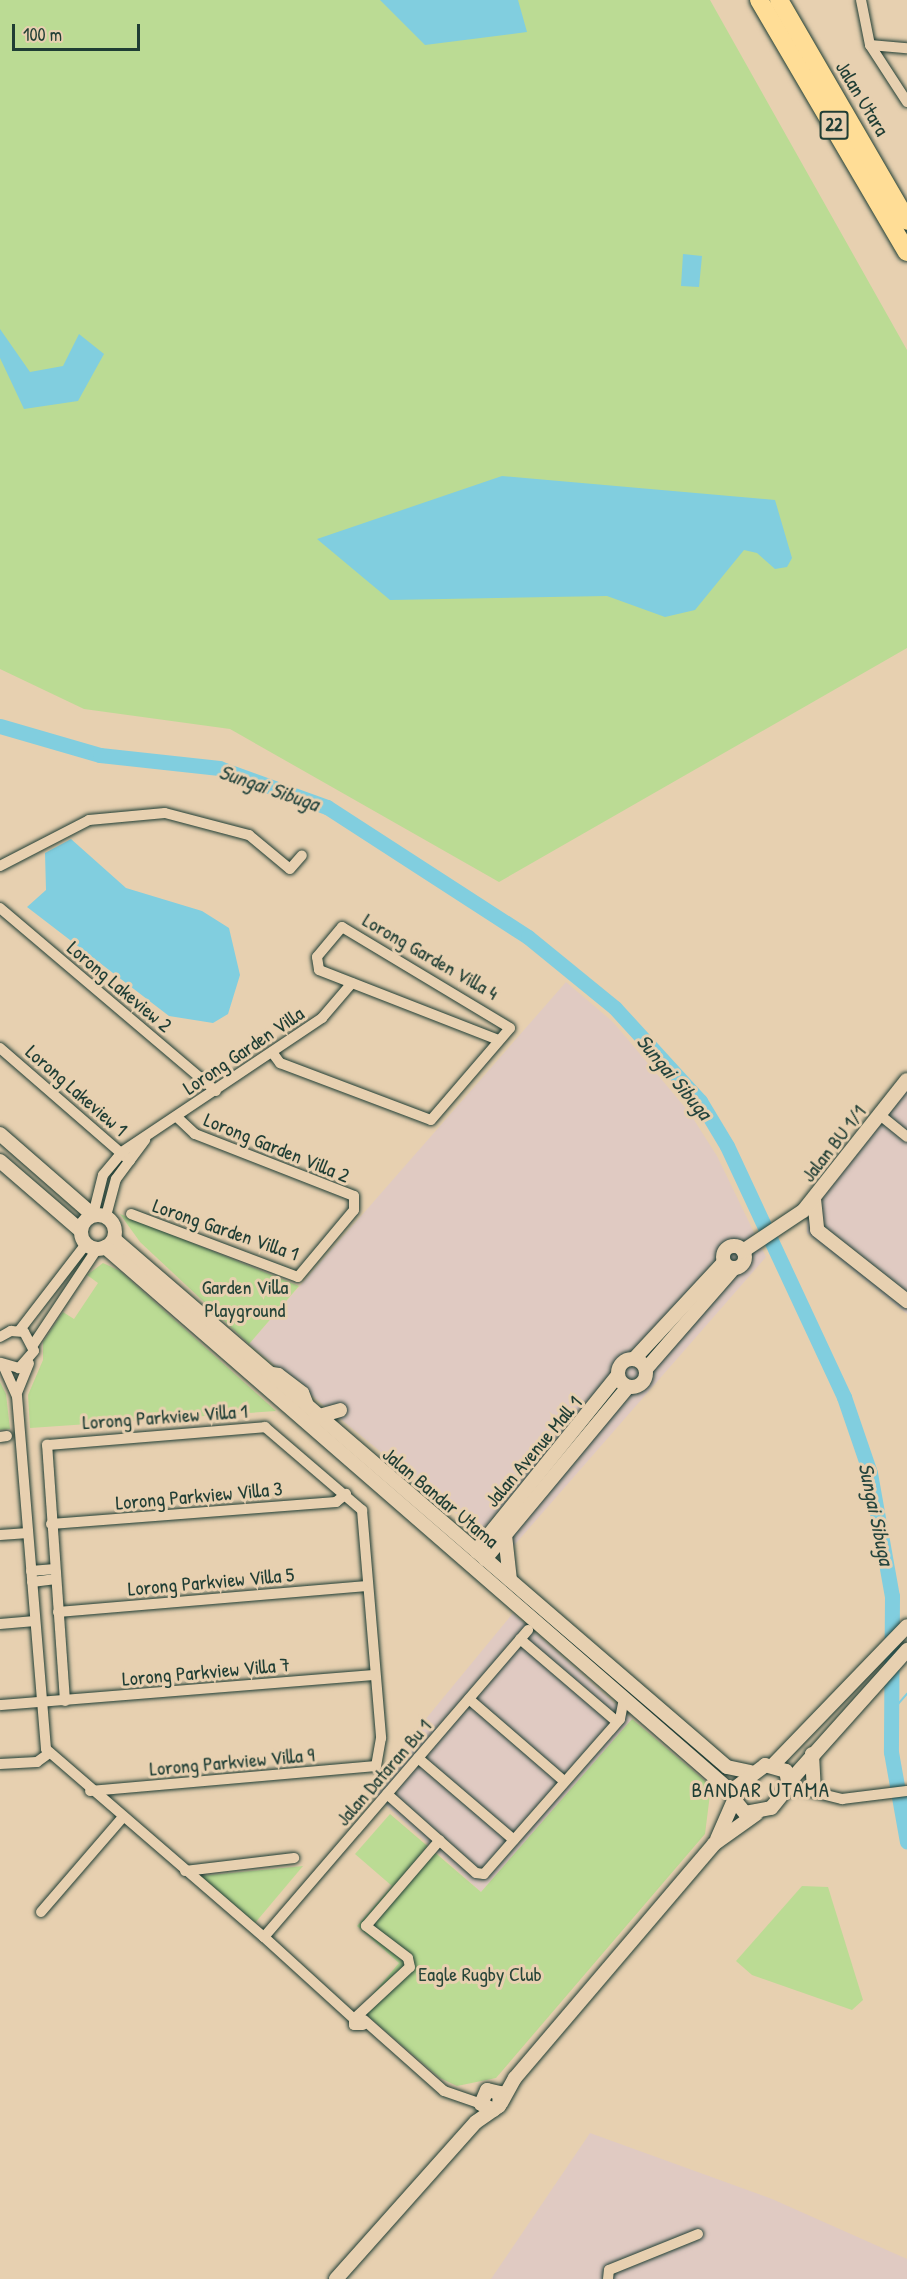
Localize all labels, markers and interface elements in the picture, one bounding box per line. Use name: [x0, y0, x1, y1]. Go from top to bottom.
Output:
scale bar: [15, 12, 142, 50]
text: 100 m: [23, 22, 62, 47]
street label: Jalan Utara: [831, 56, 895, 140]
road number: 22: [819, 110, 849, 140]
water label: Sungai Sibuga: [216, 759, 322, 817]
street label: Lorong Garden Villa 4: [359, 907, 503, 1005]
street label: Lorong Lakeview 2: [63, 935, 177, 1037]
street label: Lorong Garden Villa: [178, 1001, 308, 1099]
water label: Sungai Sibuga: [631, 1029, 717, 1125]
street label: Lorong Lakeview 1: [21, 1039, 133, 1141]
street label: Jalan BU 1/1: [796, 1100, 870, 1186]
street label: Lorong Garden Villa 2: [201, 1107, 353, 1187]
street label: Lorong Garden Villa 1: [150, 1193, 302, 1265]
park label: Garden Villa Playground: [202, 1275, 288, 1322]
street label: Jalan Avenue Mall 1: [480, 1391, 586, 1511]
street label: Lorong Parkview Villa 1: [82, 1398, 248, 1434]
street label: Jalan Bandar Utama: [378, 1441, 504, 1553]
water label: Sungai Sibuga: [853, 1461, 899, 1567]
street label: Lorong Parkview Villa 3: [115, 1476, 283, 1514]
street label: Lorong Parkview Villa 5: [127, 1562, 295, 1600]
street label: Lorong Parkview Villa 7: [121, 1652, 291, 1690]
street label: Jalan Dataran Bu 1: [330, 1714, 436, 1830]
street label: Lorong Parkview Villa 9: [148, 1742, 316, 1780]
district label: BANDAR UTAMA: [691, 1777, 831, 1803]
park label: Eagle Rugby Club: [418, 1961, 542, 1985]

